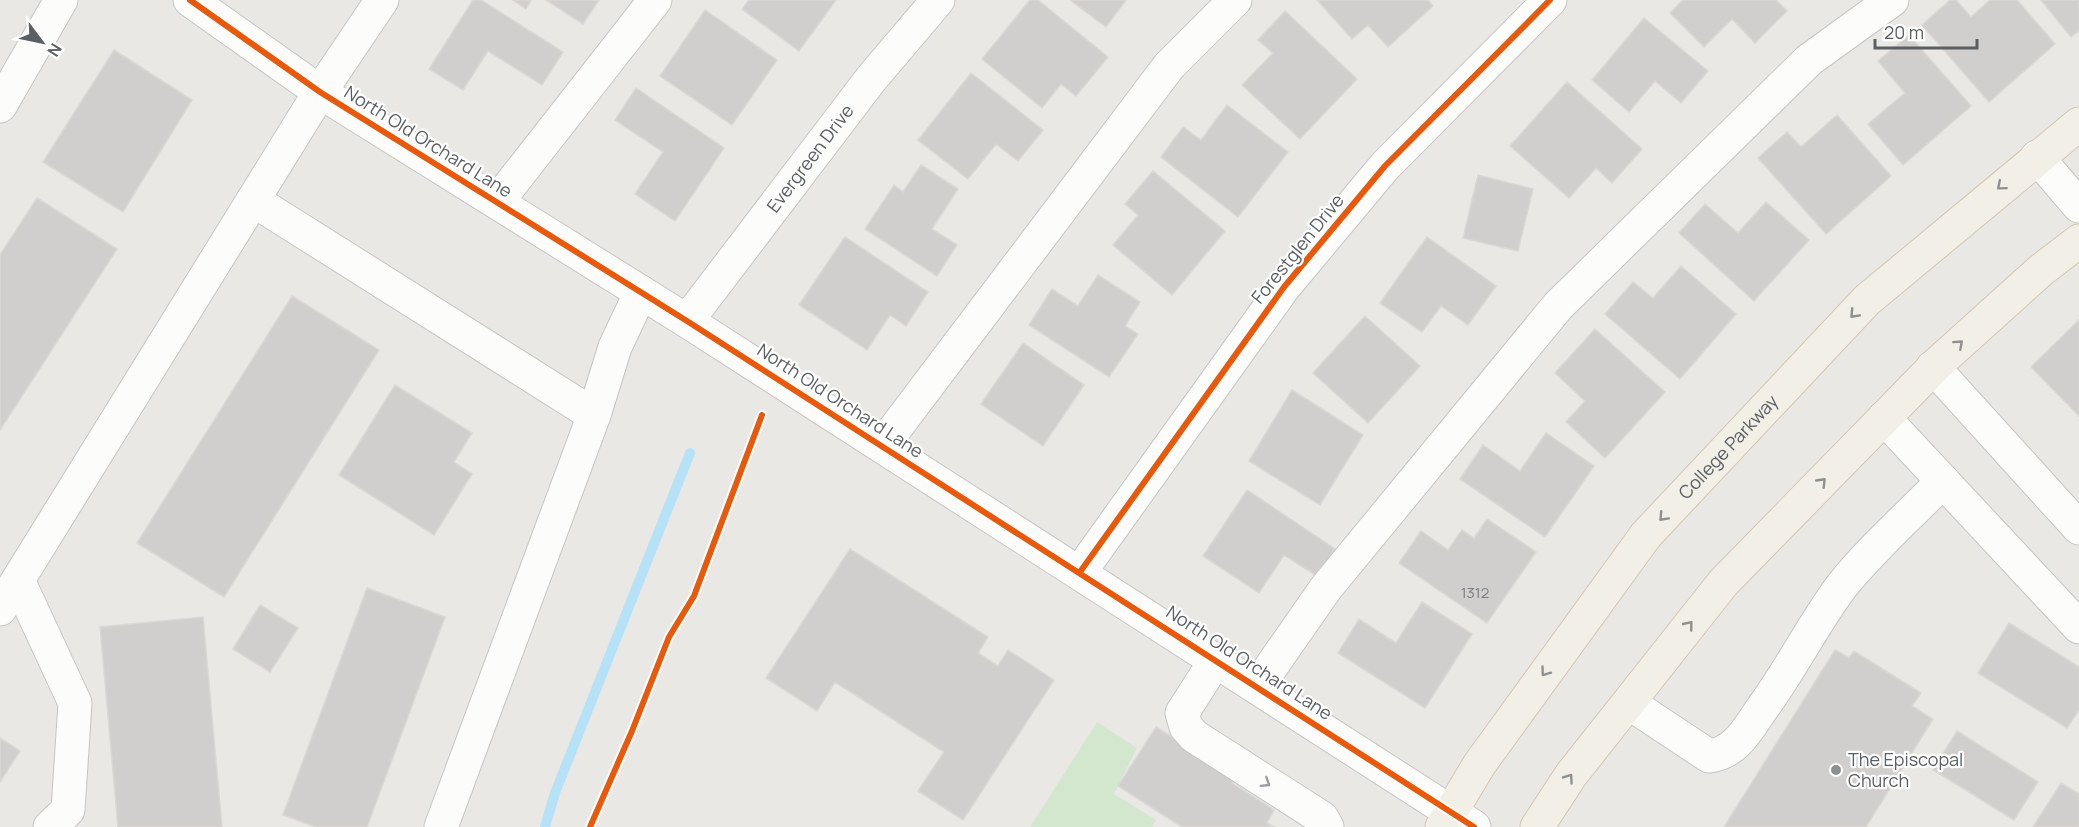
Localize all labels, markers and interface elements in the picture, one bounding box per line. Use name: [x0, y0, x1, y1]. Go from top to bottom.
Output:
north arrow: [12, 12, 72, 72]
scale bar: [1875, 12, 1977, 50]
text: 20 m: [1884, 20, 1924, 44]
text: N: [42, 39, 67, 61]
street label: North Old Orchard Lane: [340, 80, 517, 203]
street label: Evergreen Drive: [761, 99, 859, 217]
one-way arrow: [1997, 179, 2008, 190]
street label: Forestglen Drive: [1246, 189, 1349, 308]
one-way arrow: [1850, 307, 1861, 317]
street label: North Old Orchard Lane: [753, 337, 928, 463]
one-way arrow: [1953, 340, 1963, 351]
street label: College Parkway: [1673, 389, 1783, 504]
one-way arrow: [1815, 478, 1826, 488]
one-way arrow: [1659, 511, 1670, 521]
house number: 1312: [1461, 582, 1489, 603]
street label: North Old Orchard Lane: [1162, 599, 1337, 725]
one-way arrow: [1682, 620, 1693, 631]
one-way arrow: [1541, 666, 1552, 677]
place label: The Episcopal Church: [1848, 747, 1963, 792]
marker: The Episcopal Church: [1829, 763, 1843, 777]
one-way arrow: [1562, 774, 1573, 785]
one-way arrow: [1260, 776, 1271, 787]

